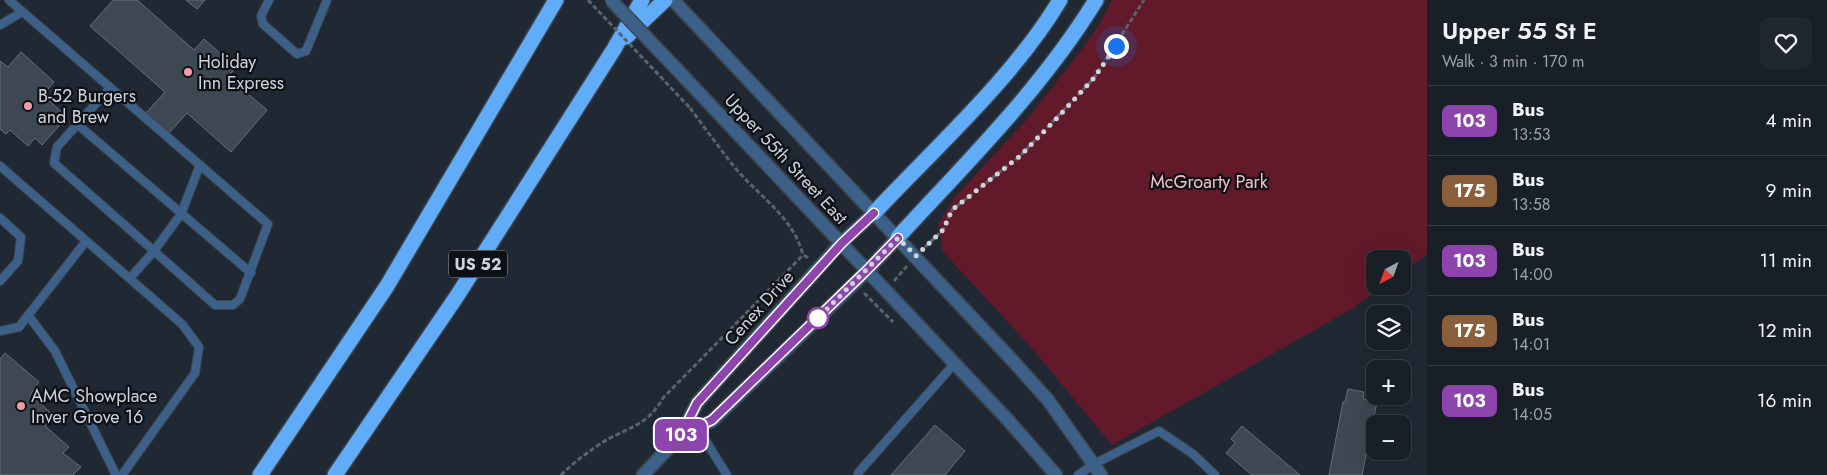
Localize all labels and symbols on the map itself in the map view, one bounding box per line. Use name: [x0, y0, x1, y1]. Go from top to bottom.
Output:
your location: [1104, 34, 1129, 59]
place label: Holiday Inn Express: [198, 49, 284, 96]
marker: Holiday Inn Express: [182, 66, 194, 78]
place label: B-52 Burgers and Brew: [38, 83, 136, 130]
street label: Upper 55th Street East: [718, 88, 854, 231]
marker: B-52 Burgers and Brew: [22, 100, 34, 112]
park label: McGroarty Park: [1150, 169, 1268, 195]
road number: US 52: [449, 250, 507, 278]
north arrow: [1366, 250, 1411, 295]
street label: Cenex Drive: [718, 265, 800, 351]
unlabelled marker: [807, 307, 829, 329]
place label: AMC Showplace Inver Grove 16: [31, 383, 157, 430]
marker: AMC Showplace Inver Grove 16: [15, 400, 27, 412]
line badge: 103: [652, 419, 710, 451]

